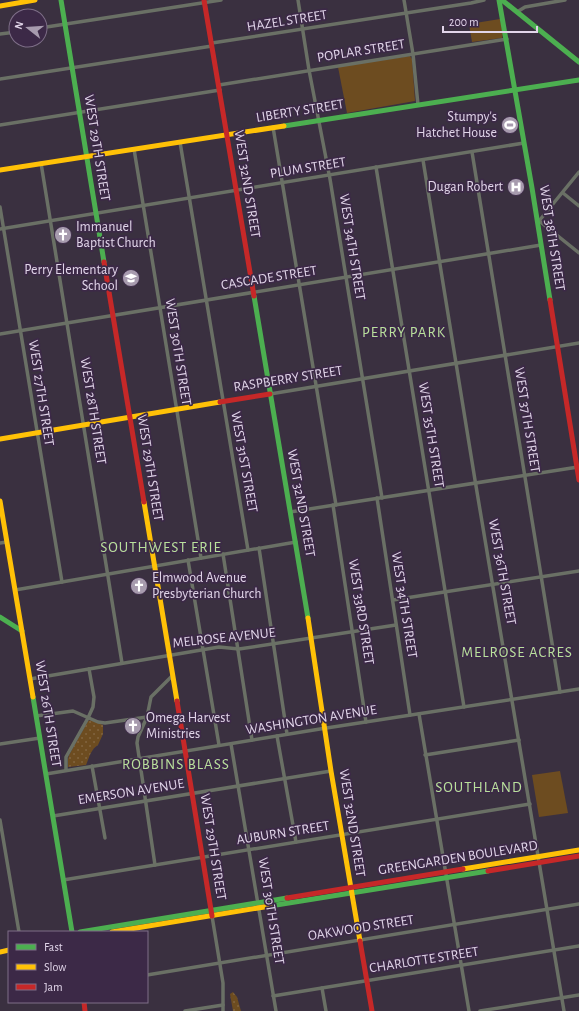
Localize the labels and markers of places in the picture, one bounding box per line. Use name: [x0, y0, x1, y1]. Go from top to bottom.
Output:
place label: Stumpy's Hatchet House: [416, 110, 497, 140]
sports icon: Stumpy's Hatchet House: [500, 115, 520, 135]
hospital icon: Dugan Robert: [506, 177, 526, 197]
place label: Dugan Robert: [428, 180, 504, 194]
place label: Immanuel Baptist Church: [76, 220, 156, 250]
church icon: Immanuel Baptist Church: [53, 225, 73, 245]
place label: Perry Elementary School: [24, 263, 118, 293]
school or university icon: Perry Elementary School: [121, 268, 141, 288]
place label: Elmwood Avenue Presbyterian Church: [152, 571, 261, 601]
church icon: Elmwood Avenue Presbyterian Church: [129, 576, 149, 596]
place label: Omega Harvest Ministries: [146, 711, 230, 741]
church icon: Omega Harvest Ministries: [123, 716, 143, 736]

